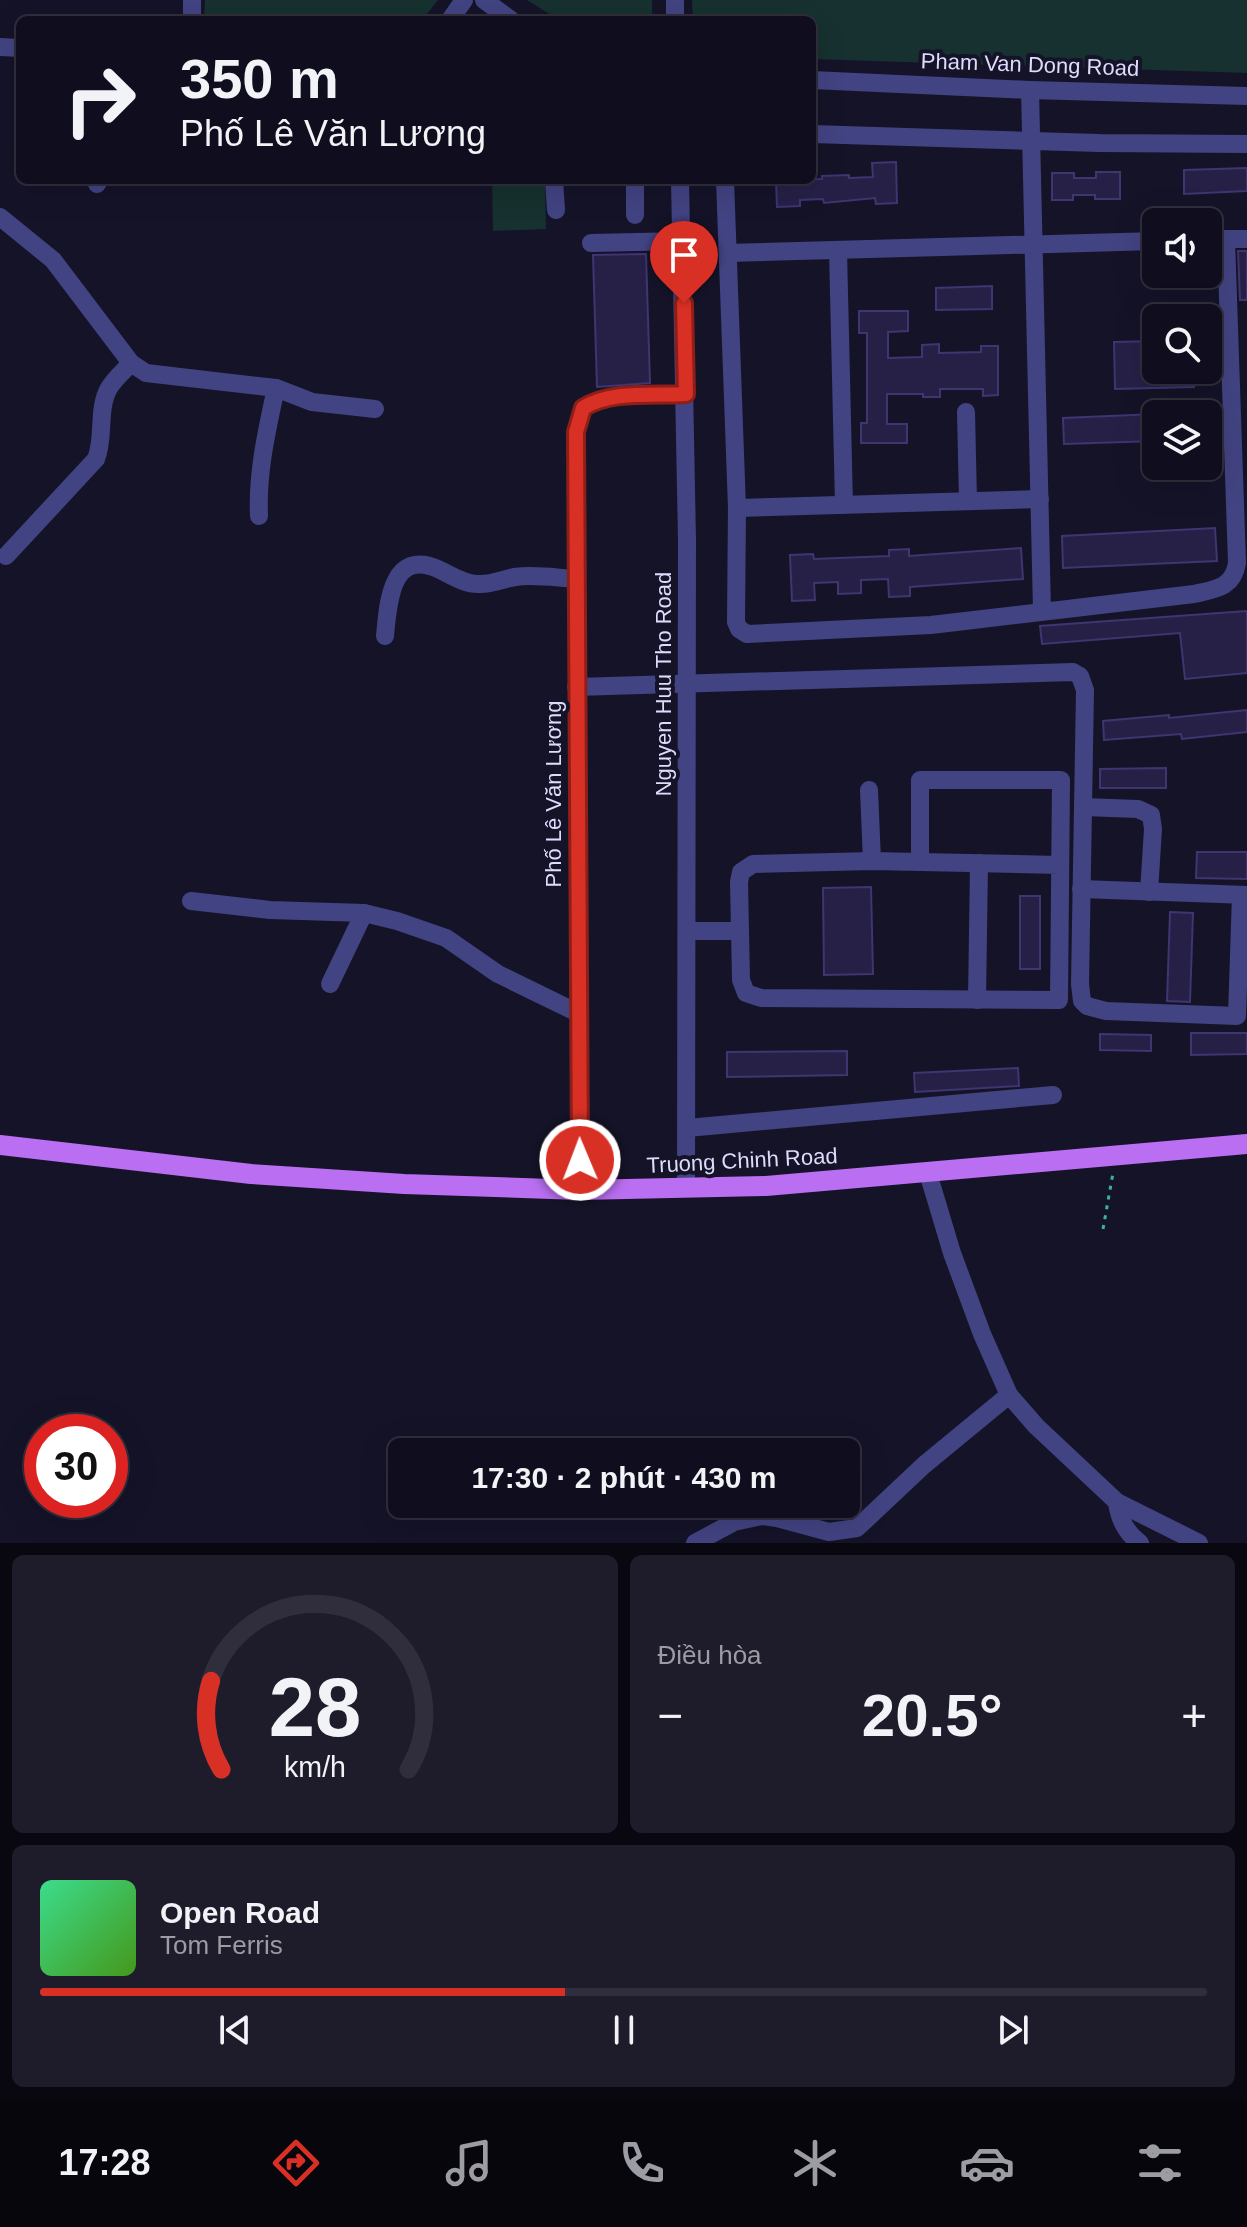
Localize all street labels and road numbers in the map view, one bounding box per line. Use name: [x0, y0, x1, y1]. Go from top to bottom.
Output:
street label: Pham Van Dong Road: [920, 48, 1140, 81]
street label: Nguyen Huu Tho Road: [651, 572, 676, 796]
street label: Phố Lê Văn Lương: [541, 701, 566, 887]
street label: Truong Chinh Road: [646, 1143, 838, 1178]

